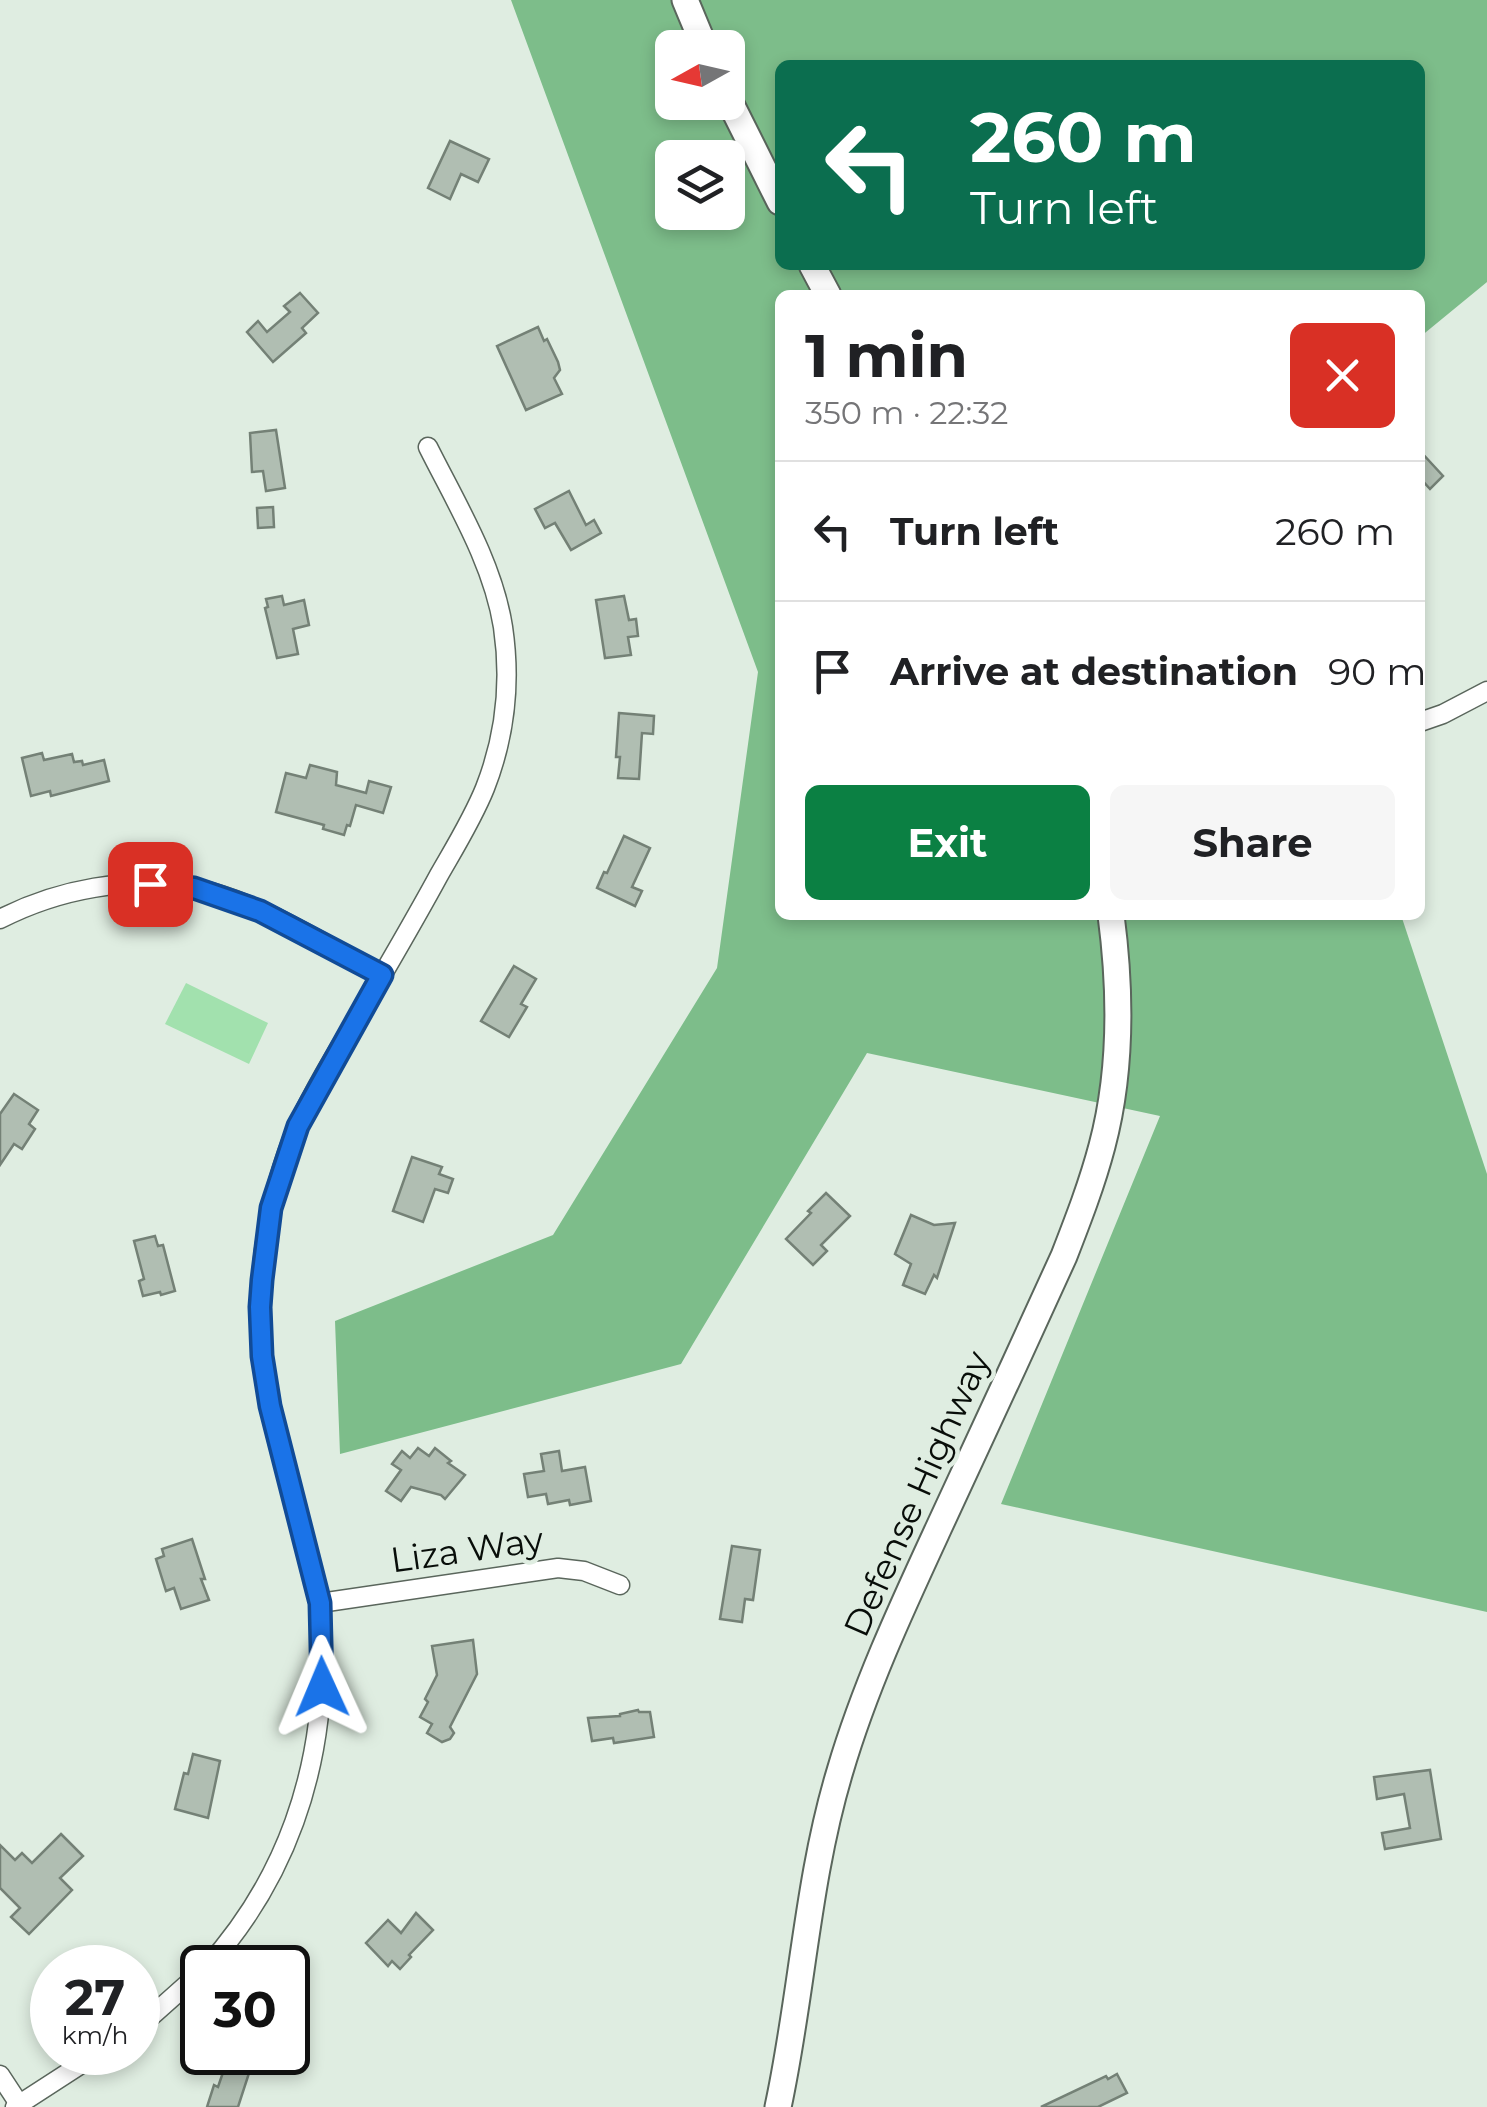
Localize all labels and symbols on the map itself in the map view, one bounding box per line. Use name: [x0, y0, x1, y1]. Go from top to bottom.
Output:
north arrow: [655, 30, 745, 120]
pin: [108, 842, 193, 927]
street label: Defense Highway: [834, 1344, 999, 1643]
street label: Liza Way: [388, 1518, 546, 1581]
position arrow: [270, 1635, 374, 1739]
speed limit sign: 30: [180, 1945, 310, 2075]

